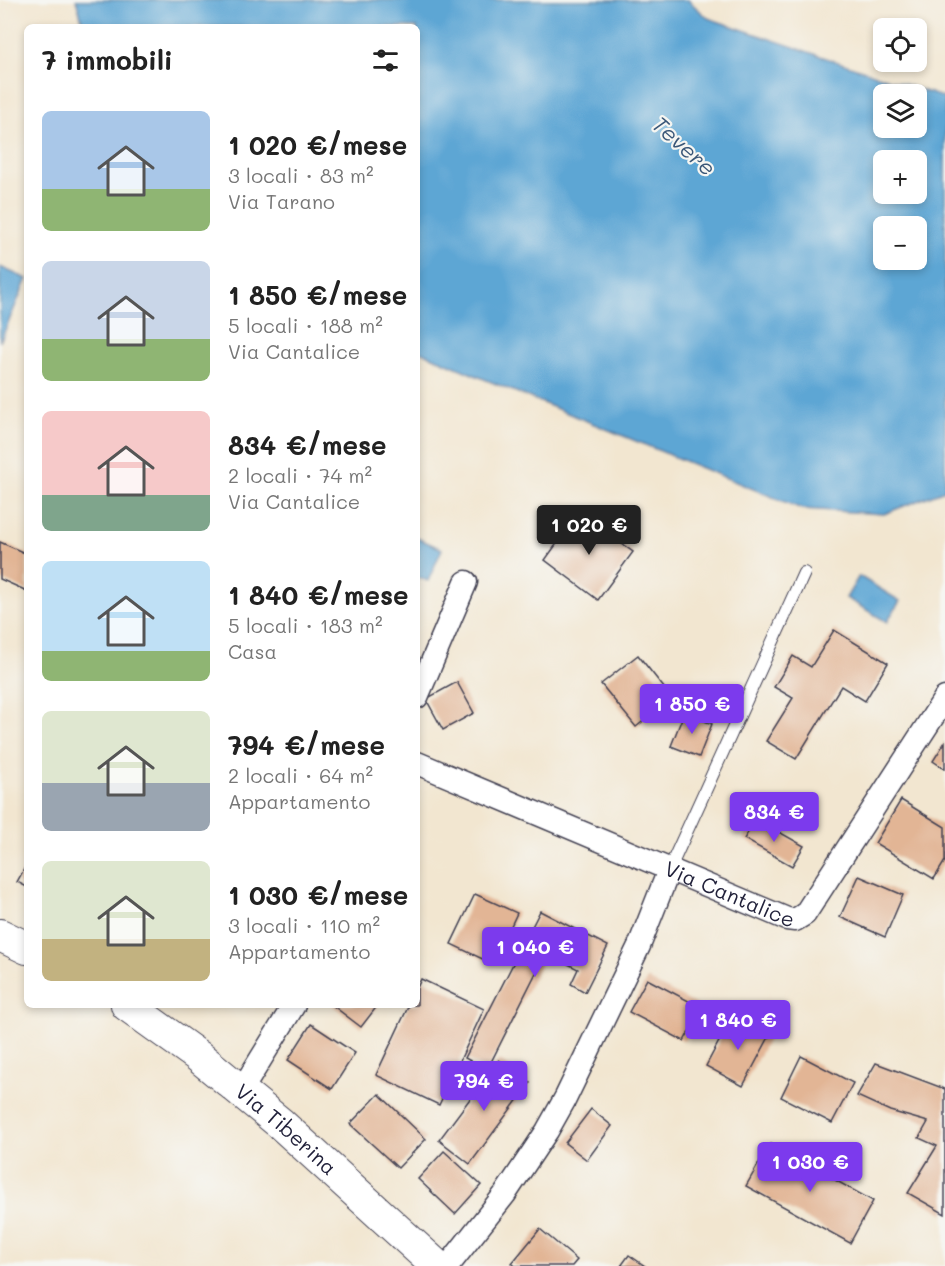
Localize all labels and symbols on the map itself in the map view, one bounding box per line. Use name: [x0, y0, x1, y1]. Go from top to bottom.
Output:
water label: Tevere: [646, 109, 722, 182]
pin: 1 020 €: [534, 505, 644, 556]
pin: 1 850 €: [637, 684, 747, 735]
pin: 834 €: [732, 792, 816, 843]
street label: Via Cantalice: [661, 854, 796, 932]
pin: 1 040 €: [480, 927, 590, 978]
pin: 1 840 €: [683, 1000, 793, 1051]
pin: 794 €: [442, 1061, 526, 1112]
street label: Via Tiberina: [230, 1077, 343, 1180]
pin: 1 030 €: [755, 1142, 865, 1193]

